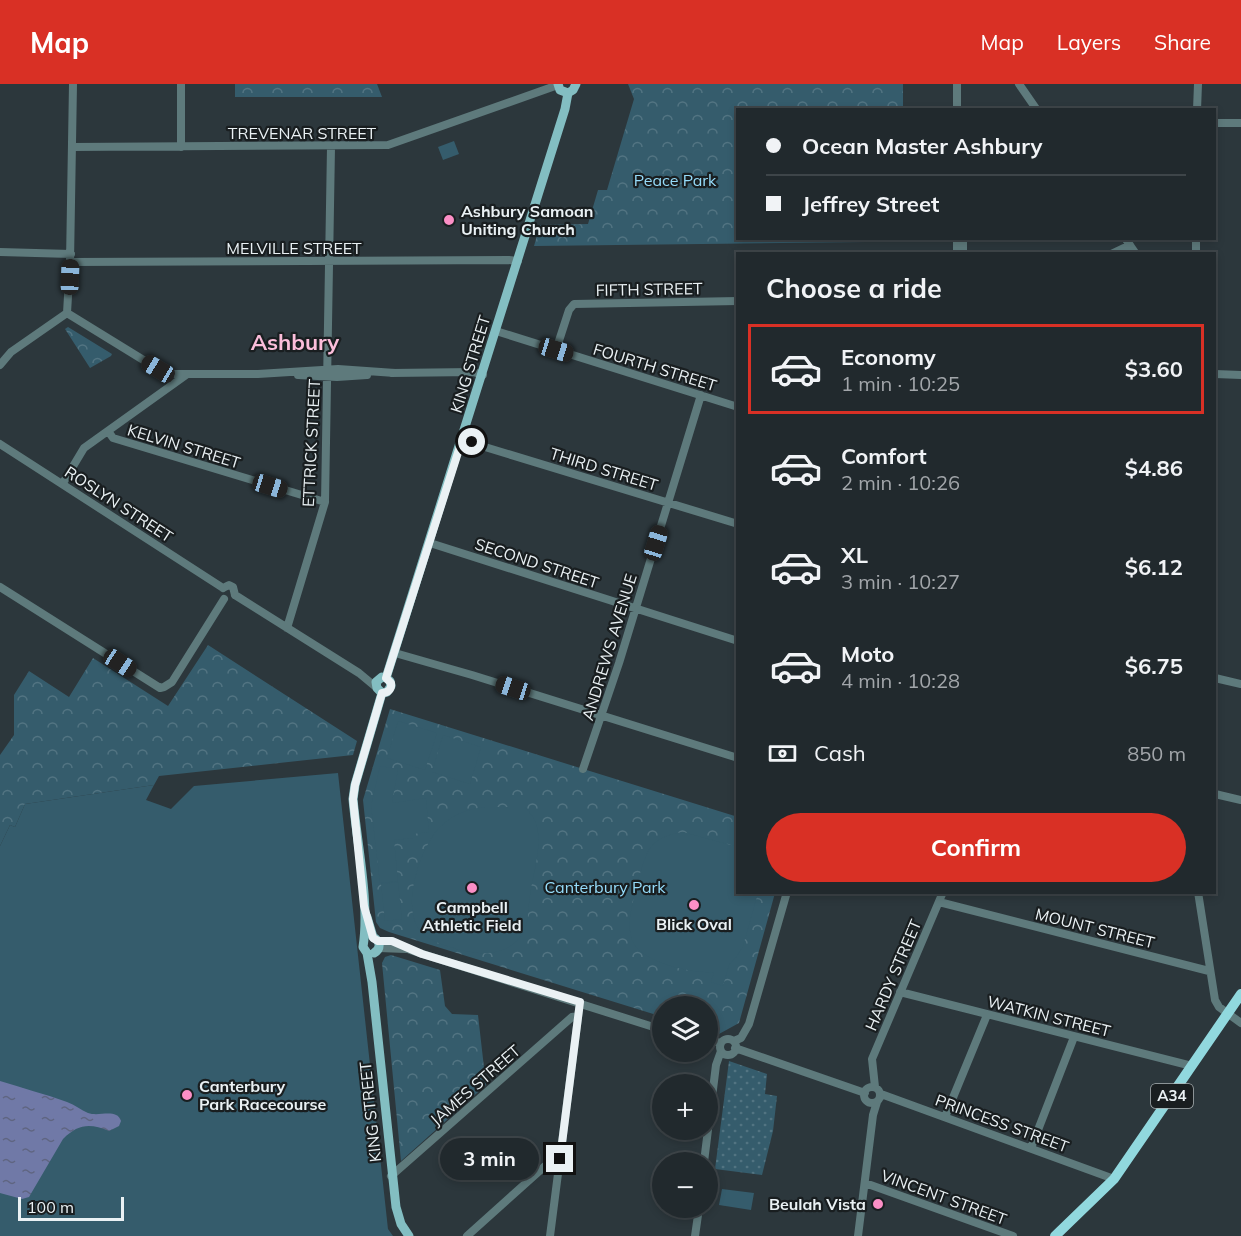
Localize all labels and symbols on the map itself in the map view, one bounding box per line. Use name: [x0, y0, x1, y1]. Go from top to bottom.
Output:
street label: TREVENAR STREET: [228, 123, 376, 143]
park label: Peace Park: [634, 170, 717, 190]
place label: Ashbury Samoan Uniting Church: [461, 201, 594, 239]
marker: Ashbury Samoan Uniting Church: [442, 213, 456, 227]
street label: MELVILLE STREET: [226, 238, 362, 258]
car: [60, 259, 80, 295]
street label: FIFTH STREET: [595, 278, 703, 300]
street label: KING STREET: [446, 313, 494, 415]
district label: Ashbury: [251, 328, 339, 356]
car: [536, 336, 576, 364]
street label: FOURTH STREET: [591, 339, 720, 395]
car: [138, 352, 178, 386]
street label: ETTRICK STREET: [298, 378, 324, 507]
street label: KELVIN STREET: [125, 419, 243, 473]
route start: [458, 428, 485, 455]
street label: THIRD STREET: [548, 443, 661, 495]
street label: ROSLYN STREET: [61, 462, 177, 547]
car: [250, 472, 290, 500]
car: [642, 523, 670, 563]
street label: SECOND STREET: [473, 534, 602, 593]
street label: ANDREWS AVENUE: [577, 571, 641, 723]
car: [100, 646, 140, 680]
car: [493, 674, 533, 702]
park label: Canterbury Park: [544, 877, 666, 897]
marker: Campbell Athletic Field: [465, 881, 479, 895]
place label: Campbell Athletic Field: [422, 897, 522, 935]
marker: Blick Oval: [687, 898, 701, 912]
street label: MOUNT STREET: [1033, 904, 1157, 953]
place label: Blick Oval: [656, 914, 732, 934]
street label: HARDY STREET: [861, 916, 926, 1034]
street label: WATKIN STREET: [985, 991, 1113, 1041]
street label: JAMES STREET: [426, 1040, 524, 1130]
street label: KING STREET: [355, 1060, 385, 1163]
place label: Canterbury Park Racecourse: [199, 1076, 327, 1114]
road number: A34: [1151, 1084, 1193, 1108]
marker: Canterbury Park Racecourse: [180, 1088, 194, 1102]
street label: PRINCESS STREET: [933, 1090, 1072, 1157]
callout: 3 min: [440, 1138, 539, 1180]
route end: [546, 1145, 573, 1172]
street label: VINCENT STREET: [878, 1165, 1010, 1229]
scale bar: [18, 1194, 124, 1222]
place label: Beulah Vista: [769, 1194, 866, 1214]
marker: Beulah Vista: [871, 1197, 885, 1211]

